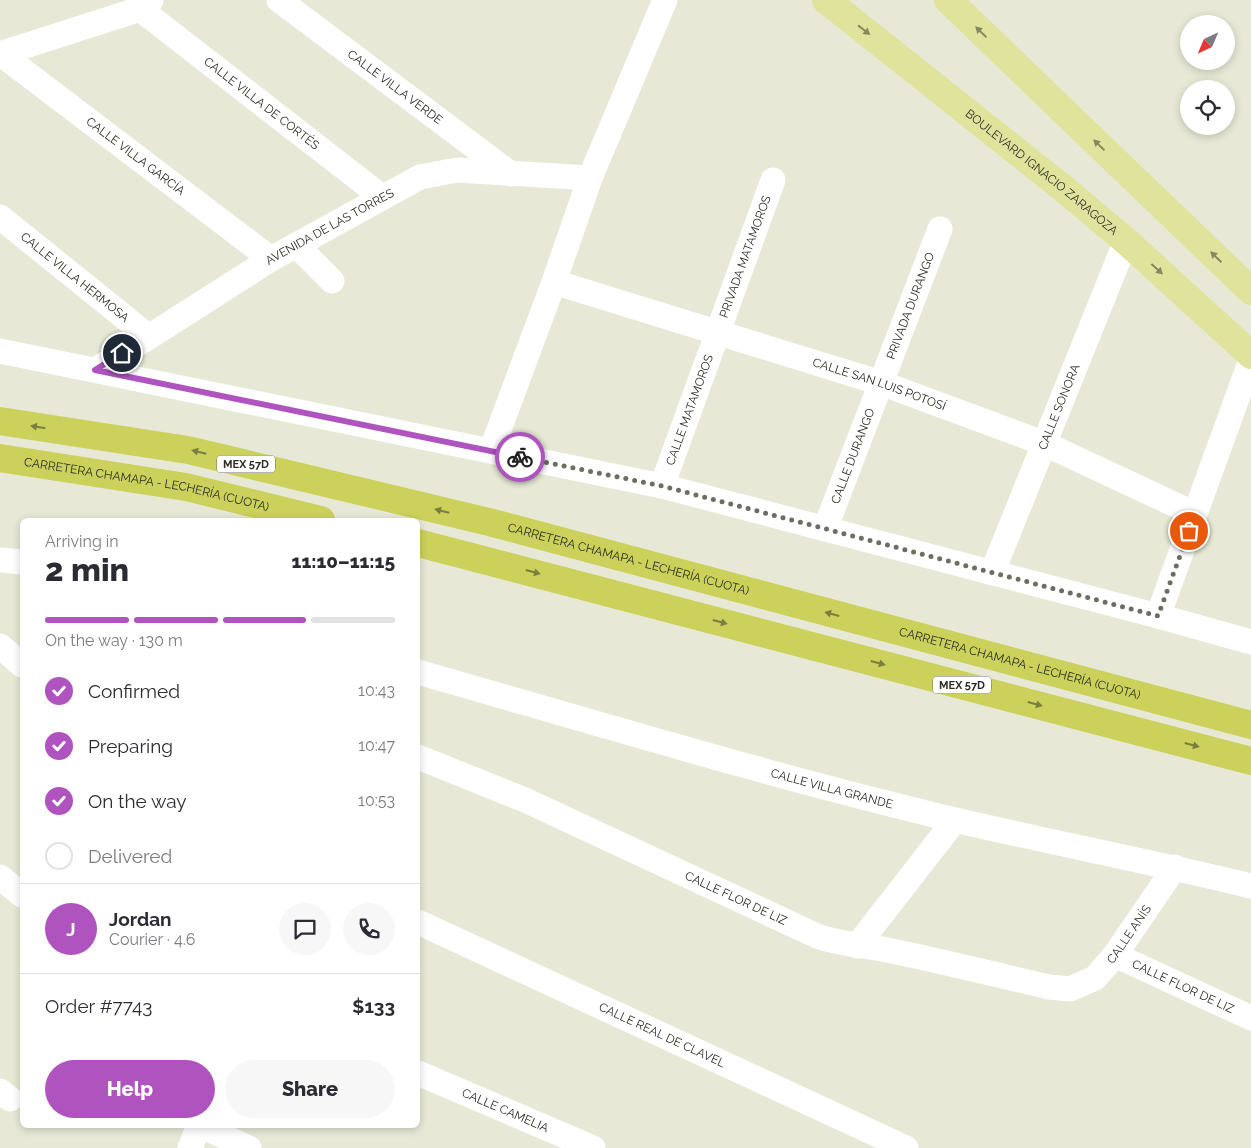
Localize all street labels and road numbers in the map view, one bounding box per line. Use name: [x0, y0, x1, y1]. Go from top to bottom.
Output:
street label: CALLE VILLA VERDE: [345, 47, 445, 127]
street label: CALLE VILLA DE CORTÉS: [201, 54, 322, 153]
street label: BOULEVARD IGNACIO ZARAGOZA: [963, 107, 1121, 238]
street label: CALLE VILLA GARCÍA: [84, 114, 188, 198]
street label: AVENIDA DE LAS TORRES: [263, 186, 396, 268]
street label: PRIVADA MATAMOROS: [717, 194, 774, 320]
street label: CALLE VILLA HERMOSA: [18, 229, 132, 325]
street label: PRIVADA DURANGO: [884, 250, 937, 361]
street label: CALLE MATAMOROS: [663, 353, 716, 467]
street label: CALLE SAN LUIS POTOSÍ: [811, 355, 948, 413]
street label: CALLE SONORA: [1035, 362, 1083, 452]
street label: CALLE DURANGO: [828, 406, 878, 506]
street label: CARRETERA CHAMAPA - LECHERÍA (CUOTA): [23, 455, 271, 514]
road number: MEX 57D: [217, 456, 275, 472]
street label: CARRETERA CHAMAPA - LECHERÍA (CUOTA): [506, 520, 751, 598]
street label: CARRETERA CHAMAPA - LECHERÍA (CUOTA): [898, 625, 1142, 702]
road number: MEX 57D: [933, 676, 991, 694]
street label: CALLE VILLA GRANDE: [769, 766, 894, 811]
street label: CALLE FLOR DE LIZ: [683, 869, 789, 928]
street label: CALLE ANÍS: [1104, 902, 1154, 966]
street label: CALLE FLOR DE LIZ: [1130, 957, 1237, 1016]
street label: CALLE REAL DE CLAVEL: [597, 1000, 728, 1070]
street label: CALLE CAMELIA: [460, 1086, 551, 1135]

